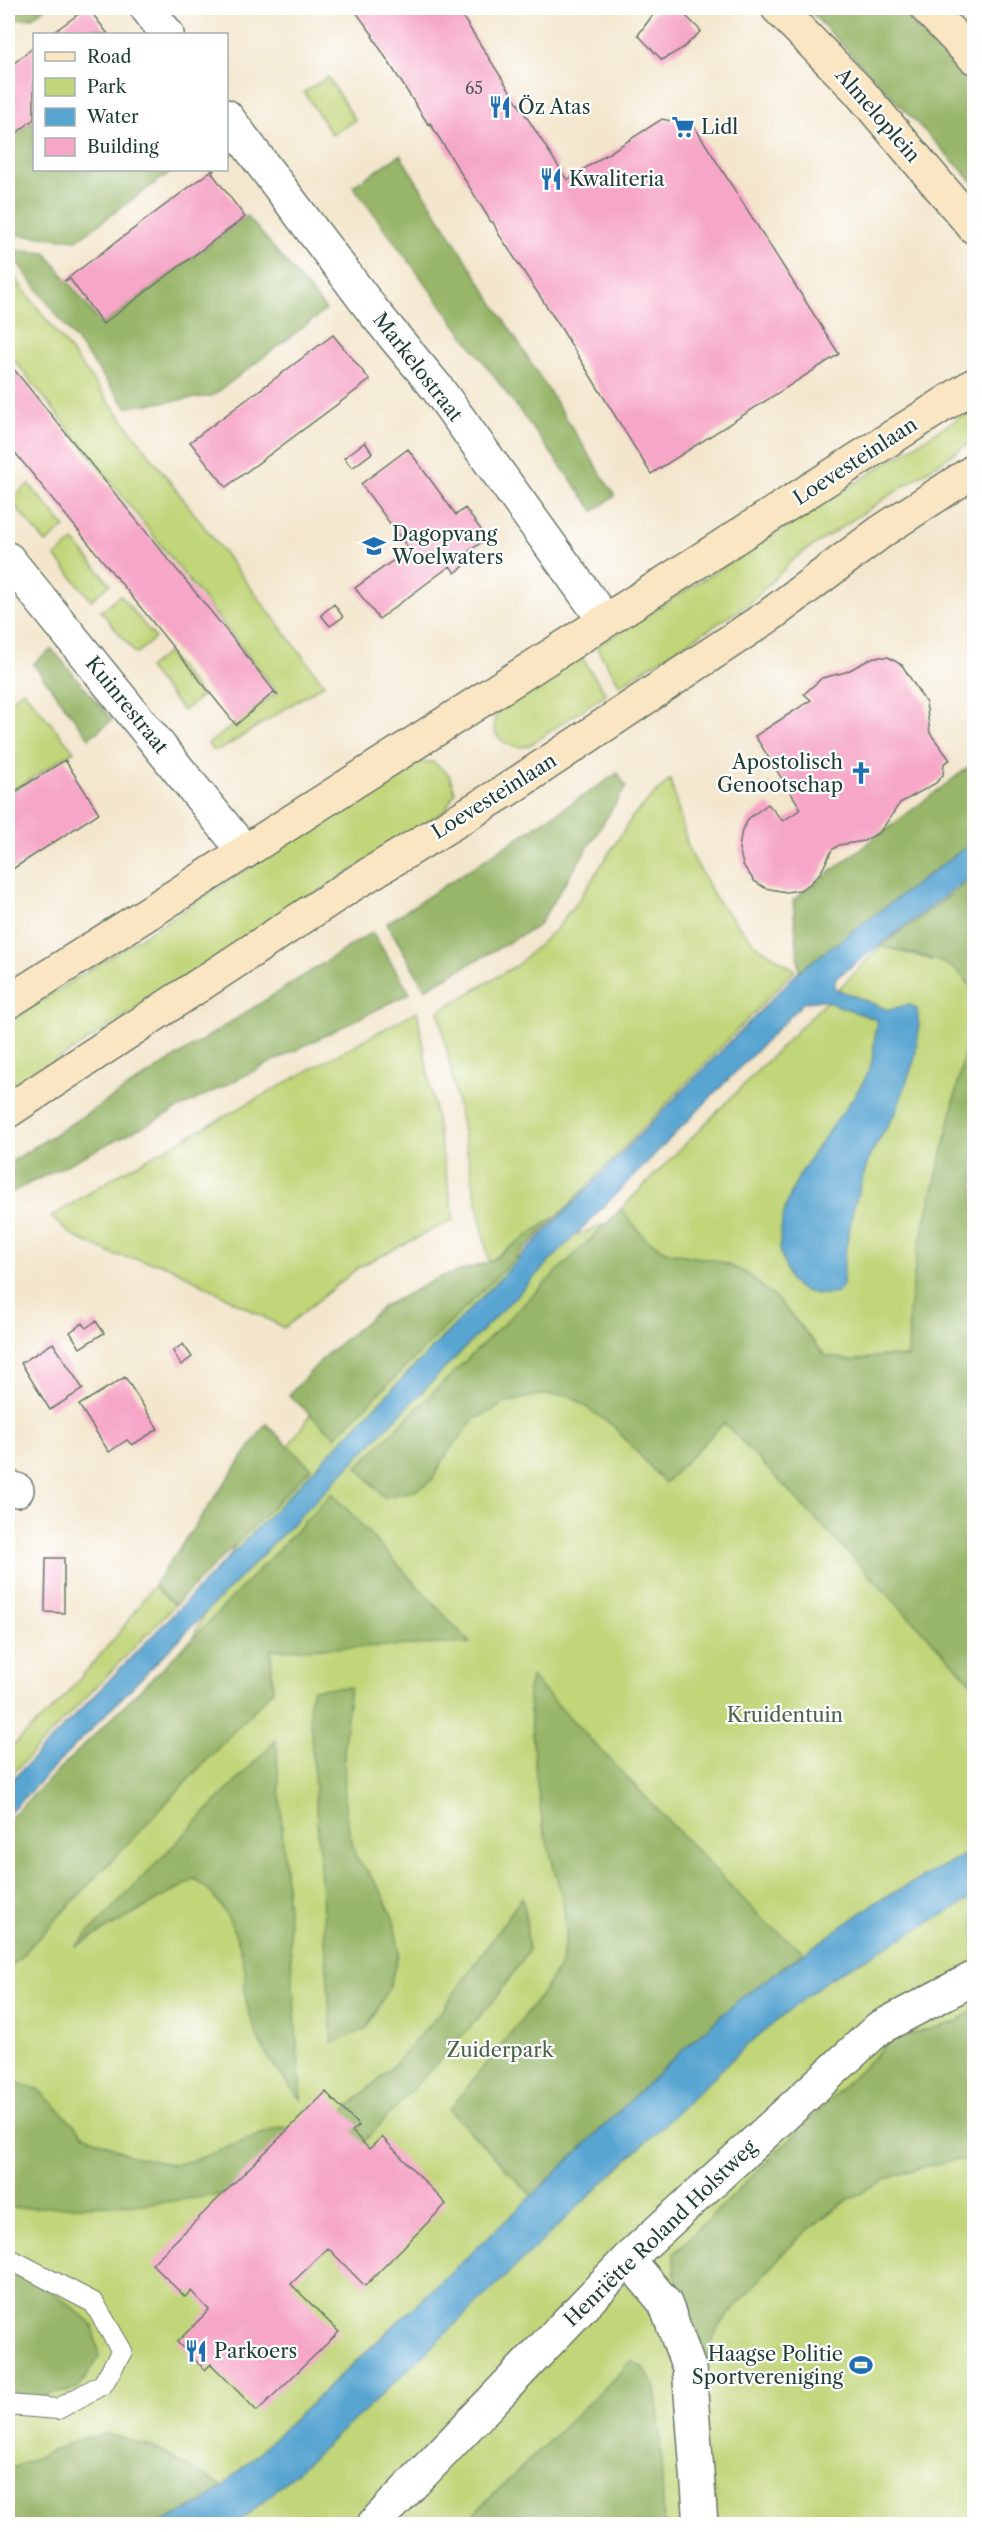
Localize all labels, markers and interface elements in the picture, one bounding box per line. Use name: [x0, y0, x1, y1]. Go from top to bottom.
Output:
legend: [33, 33, 228, 171]
text: Road: [87, 46, 132, 68]
street label: Almeloplein: [830, 62, 926, 167]
text: Park: [87, 76, 128, 98]
house number: 65: [465, 78, 483, 98]
restaurant icon: Öz Atas: [487, 94, 513, 120]
place label: Öz Atas: [518, 94, 590, 119]
text: Water: [86, 106, 139, 128]
supermarket icon: Lidl: [670, 114, 696, 140]
place label: Lidl: [701, 115, 738, 139]
text: Building: [87, 136, 159, 158]
restaurant icon: Kwaliteria: [538, 166, 564, 192]
place label: Kwaliteria: [569, 167, 665, 191]
street label: Markelostraat: [368, 308, 468, 426]
street label: Loevesteinlaan: [789, 412, 922, 510]
place label: Dagopvang Woelwaters: [391, 522, 503, 569]
school or university icon: Dagopvang Woelwaters: [361, 533, 387, 559]
street label: Kuinrestraat: [81, 652, 173, 758]
street label: Loevesteinlaan: [427, 748, 561, 844]
place label: Apostolisch Genootschap: [717, 750, 843, 797]
church icon: Apostolisch Genootschap: [848, 760, 874, 786]
park label: Kruidentuin: [727, 1703, 844, 1727]
park label: Zuiderpark: [447, 2038, 555, 2062]
street label: Henriëtte Roland Holstweg: [559, 2134, 762, 2331]
restaurant icon: Parkoers: [183, 2338, 209, 2364]
place label: Parkoers: [214, 2339, 297, 2363]
place label: Haagse Politie Sportvereniging: [692, 2342, 843, 2389]
sports icon: Haagse Politie Sportvereniging: [848, 2352, 874, 2378]

